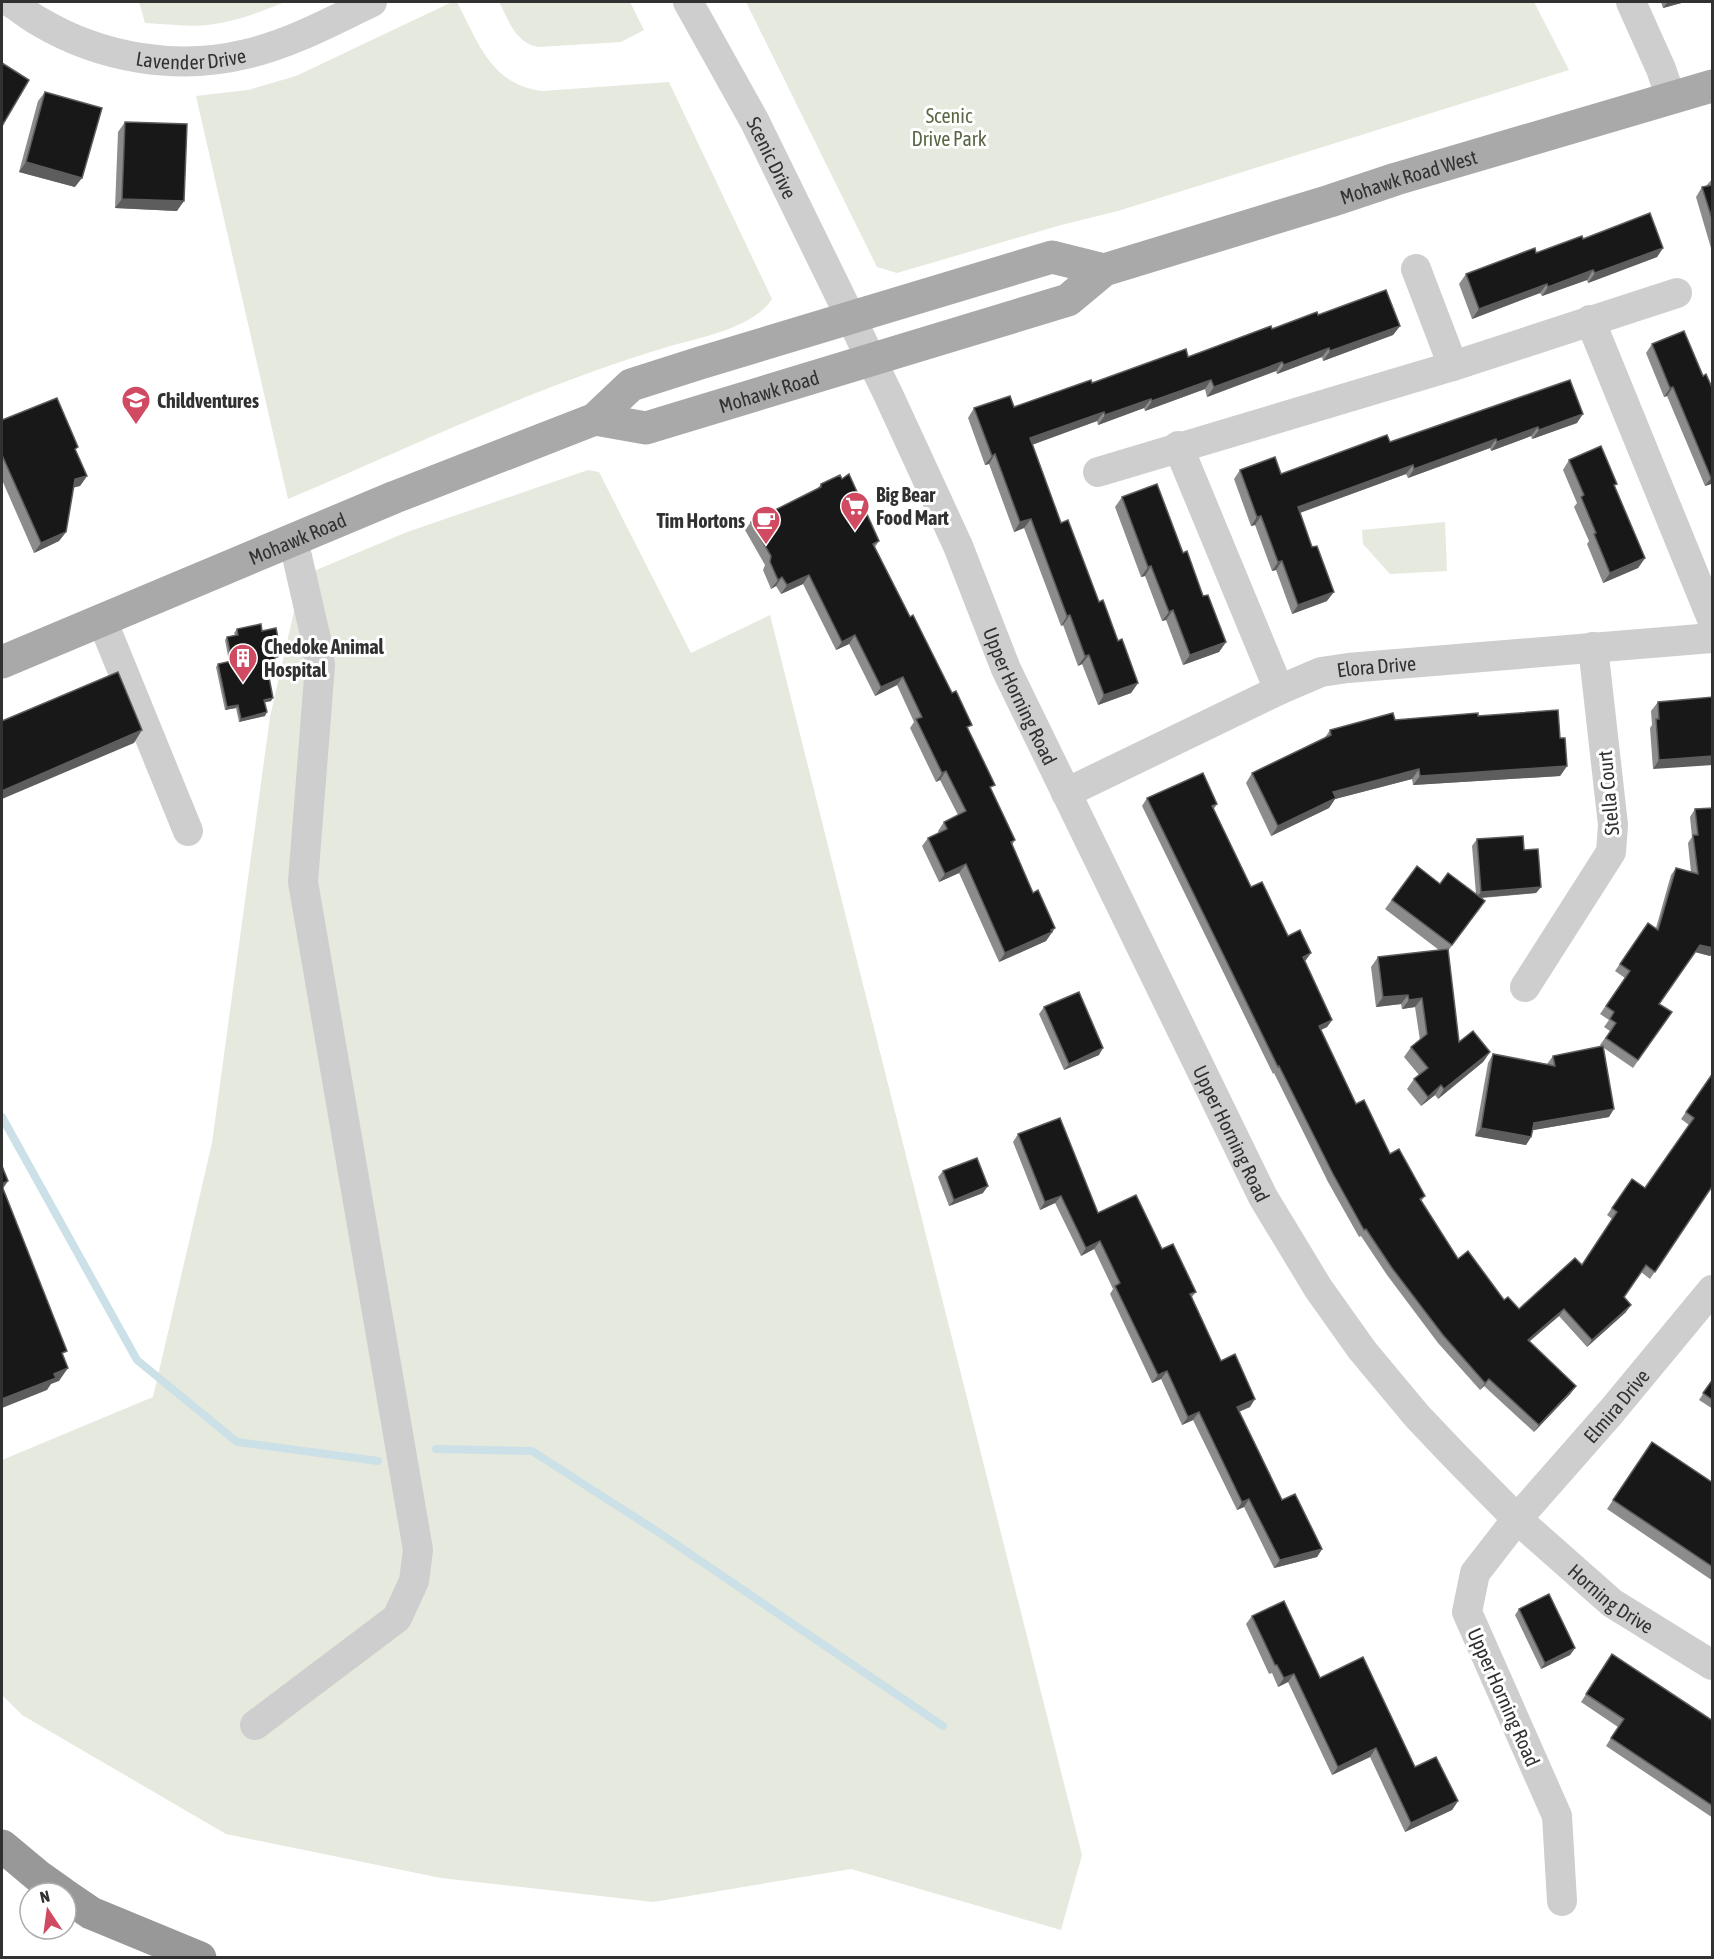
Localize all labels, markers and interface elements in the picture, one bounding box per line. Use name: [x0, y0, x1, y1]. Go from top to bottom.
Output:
street label: Lavender Drive: [134, 43, 248, 73]
park label: Scenic Drive Park: [912, 104, 987, 150]
street label: Scenic Drive: [743, 112, 802, 202]
street label: Mohawk Road West: [1337, 144, 1480, 208]
street label: Mohawk Road: [716, 365, 822, 417]
school or university icon: Childventures: [120, 384, 152, 426]
place label: Childventures: [157, 389, 259, 412]
place label: Big Bear Food Mart: [876, 483, 949, 529]
supermarket icon: Big Bear Food Mart: [839, 490, 871, 532]
cafe icon: Tim Hortons: [750, 504, 782, 546]
street label: Mohawk Road: [245, 507, 349, 569]
place label: Tim Hortons: [656, 509, 745, 532]
street label: Upper Horning Road: [979, 624, 1062, 768]
place label: Chedoke Animal Hospital: [264, 635, 385, 681]
building icon: Chedoke Animal Hospital: [227, 642, 259, 684]
street label: Elora Drive: [1335, 651, 1417, 681]
street label: Stella Court: [1593, 749, 1623, 836]
street label: Upper Horning Road: [1189, 1061, 1275, 1205]
street label: Elmira Drive: [1578, 1364, 1654, 1447]
street label: Horning Drive: [1564, 1559, 1658, 1638]
street label: Upper Horning Road: [1463, 1624, 1545, 1770]
north arrow: [18, 1881, 78, 1941]
text: N: [38, 1887, 51, 1906]

